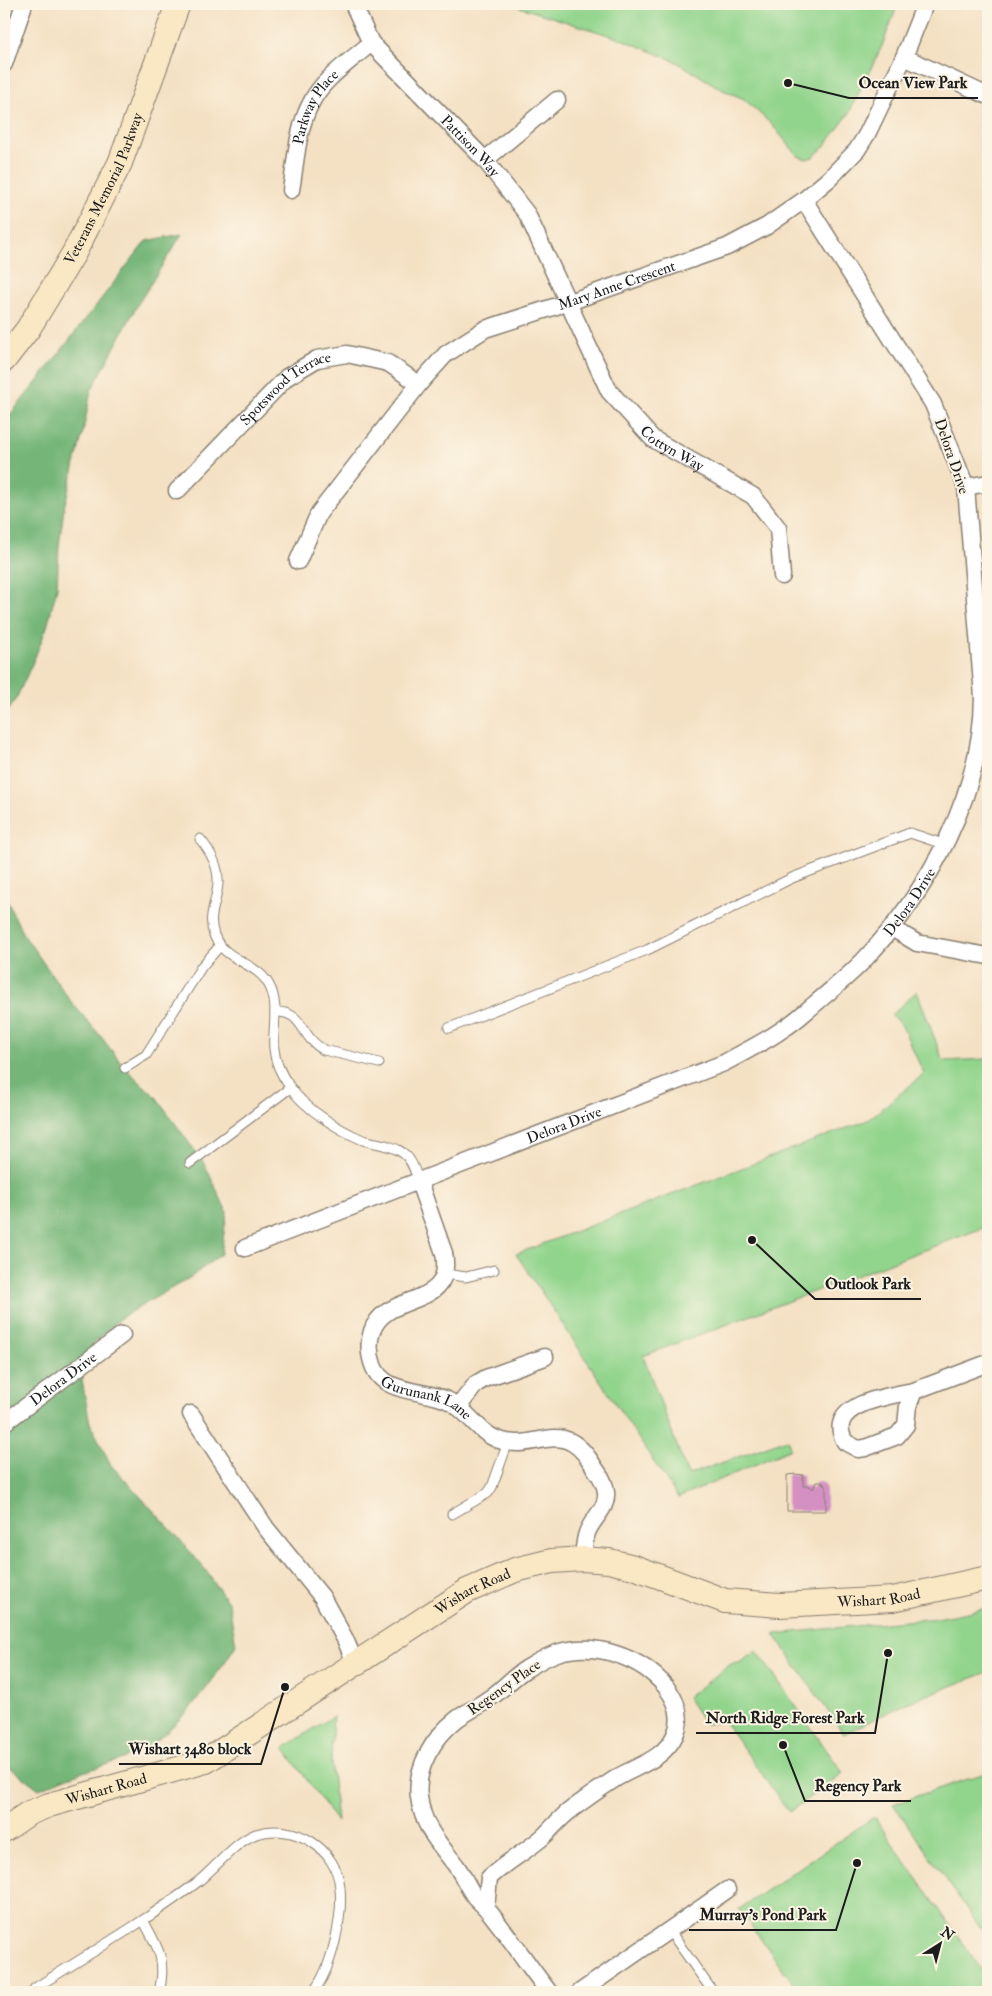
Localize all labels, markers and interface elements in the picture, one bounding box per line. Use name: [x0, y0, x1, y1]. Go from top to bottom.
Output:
street label: Parkway Place: [289, 66, 343, 146]
callout: Ocean View Park: [849, 67, 978, 98]
text: Ocean View Park: [859, 73, 968, 93]
street label: Veterans Memorial Parkway: [60, 110, 148, 268]
street label: Pattison Way: [436, 111, 504, 181]
street label: Mary Anne Crescent: [556, 257, 678, 315]
street label: Spotswood Terrace: [236, 348, 332, 430]
street label: Delora Drive: [930, 416, 973, 496]
street label: Cottyn Way: [636, 422, 707, 476]
street label: Delora Drive: [880, 865, 940, 940]
street label: Delora Drive: [524, 1102, 604, 1148]
callout: Outlook Park: [815, 1268, 921, 1299]
text: Outlook Park: [825, 1274, 911, 1294]
street label: Delora Drive: [26, 1348, 101, 1410]
street label: Gurunank Lane: [377, 1372, 476, 1424]
street label: Wishart Road: [430, 1564, 514, 1620]
street label: Wishart Road: [836, 1584, 923, 1612]
street label: Regency Place: [464, 1655, 545, 1720]
callout: North Ridge Forest Park: [696, 1702, 875, 1733]
text: North Ridge Forest Park: [704, 1708, 865, 1729]
callout: Wishart 3480 block: [119, 1733, 261, 1764]
text: Wishart 3480 block: [128, 1739, 252, 1759]
street label: Wishart Road: [62, 1769, 149, 1810]
callout: Regency Park: [805, 1770, 911, 1801]
text: Regency Park: [815, 1776, 902, 1797]
callout: Murray's Pond Park: [689, 1899, 836, 1930]
text: Murray's Pond Park: [698, 1905, 827, 1926]
north arrow: [914, 1918, 964, 1968]
text: N: [936, 1923, 958, 1945]

